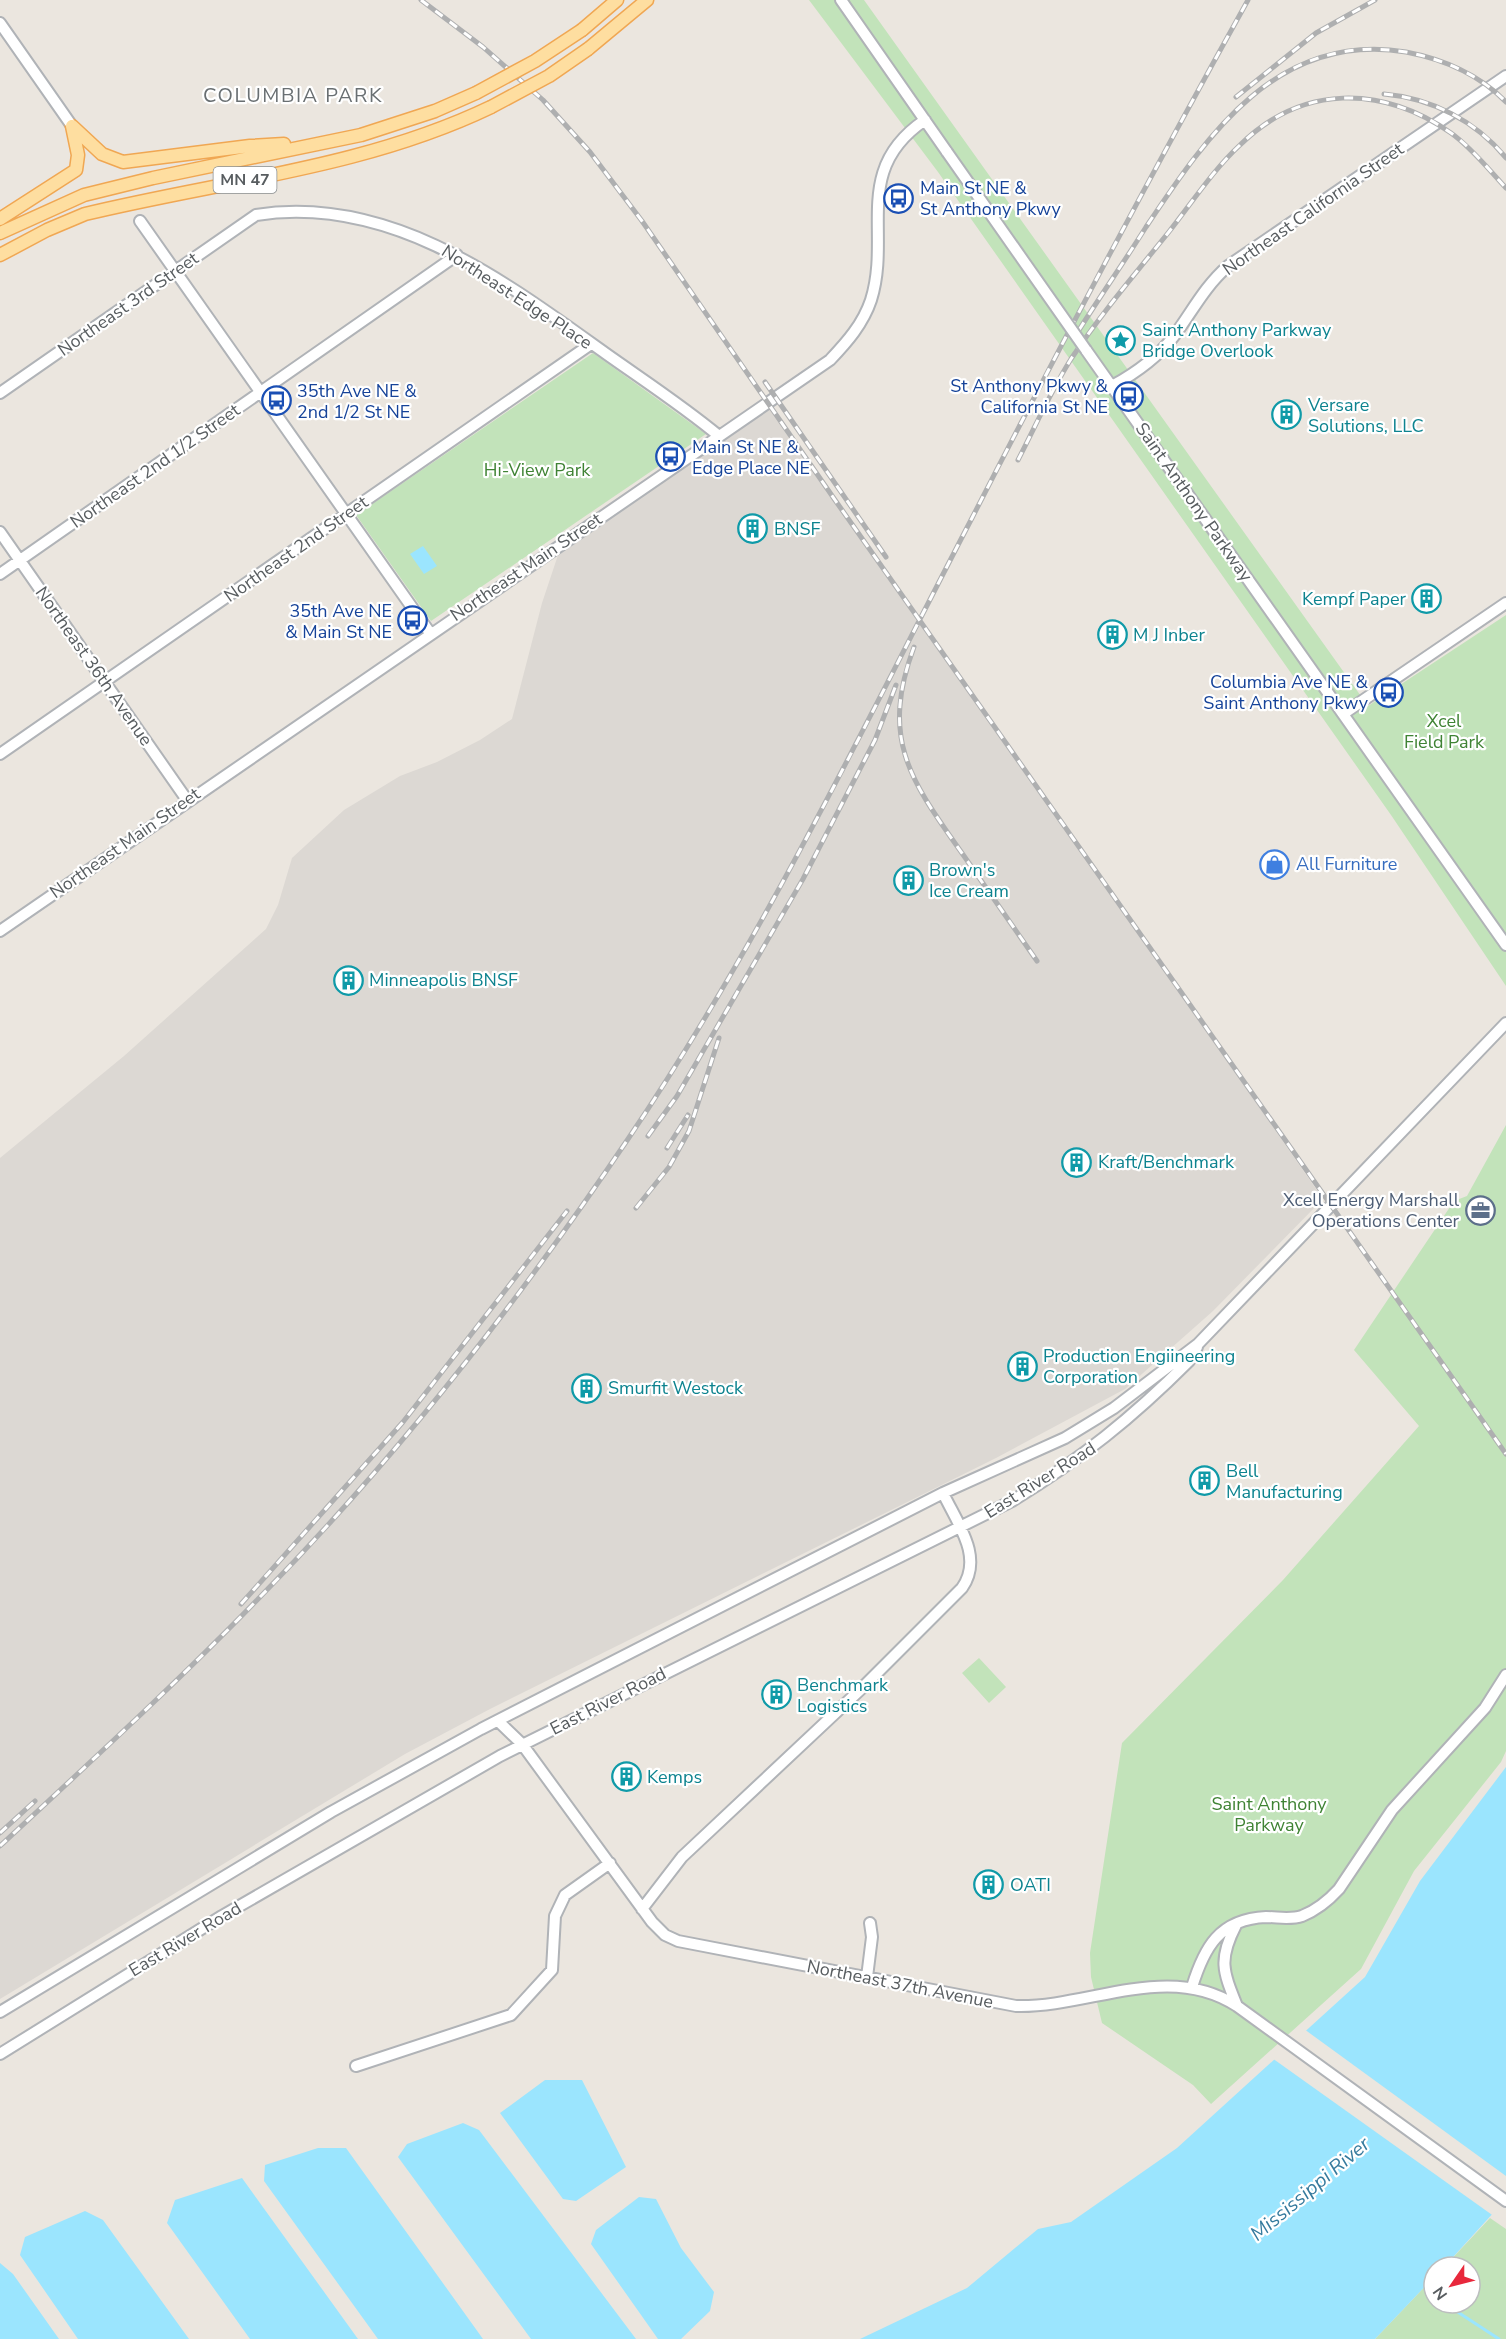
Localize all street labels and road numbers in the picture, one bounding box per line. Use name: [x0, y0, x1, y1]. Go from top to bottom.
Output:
street label: Northeast California Street: [1218, 137, 1409, 281]
road number: MN 47: [214, 167, 276, 193]
street label: Northeast Edge Place: [437, 239, 597, 355]
street label: Northeast 3rd Street: [53, 246, 204, 362]
street label: Northeast 2nd 1/2 Street: [65, 398, 245, 534]
street label: Saint Anthony Parkway: [1130, 418, 1258, 587]
street label: Northeast 2nd Street: [219, 490, 373, 608]
street label: Northeast Main Street: [445, 507, 607, 627]
street label: Northeast 36th Avenue: [30, 582, 158, 750]
street label: Northeast Main Street: [45, 782, 206, 904]
street label: East River Road: [980, 1436, 1100, 1524]
street label: East River Road: [546, 1661, 670, 1741]
street label: East River Road: [124, 1896, 246, 1982]
street label: Northeast 37th Avenue: [805, 1954, 995, 2014]

